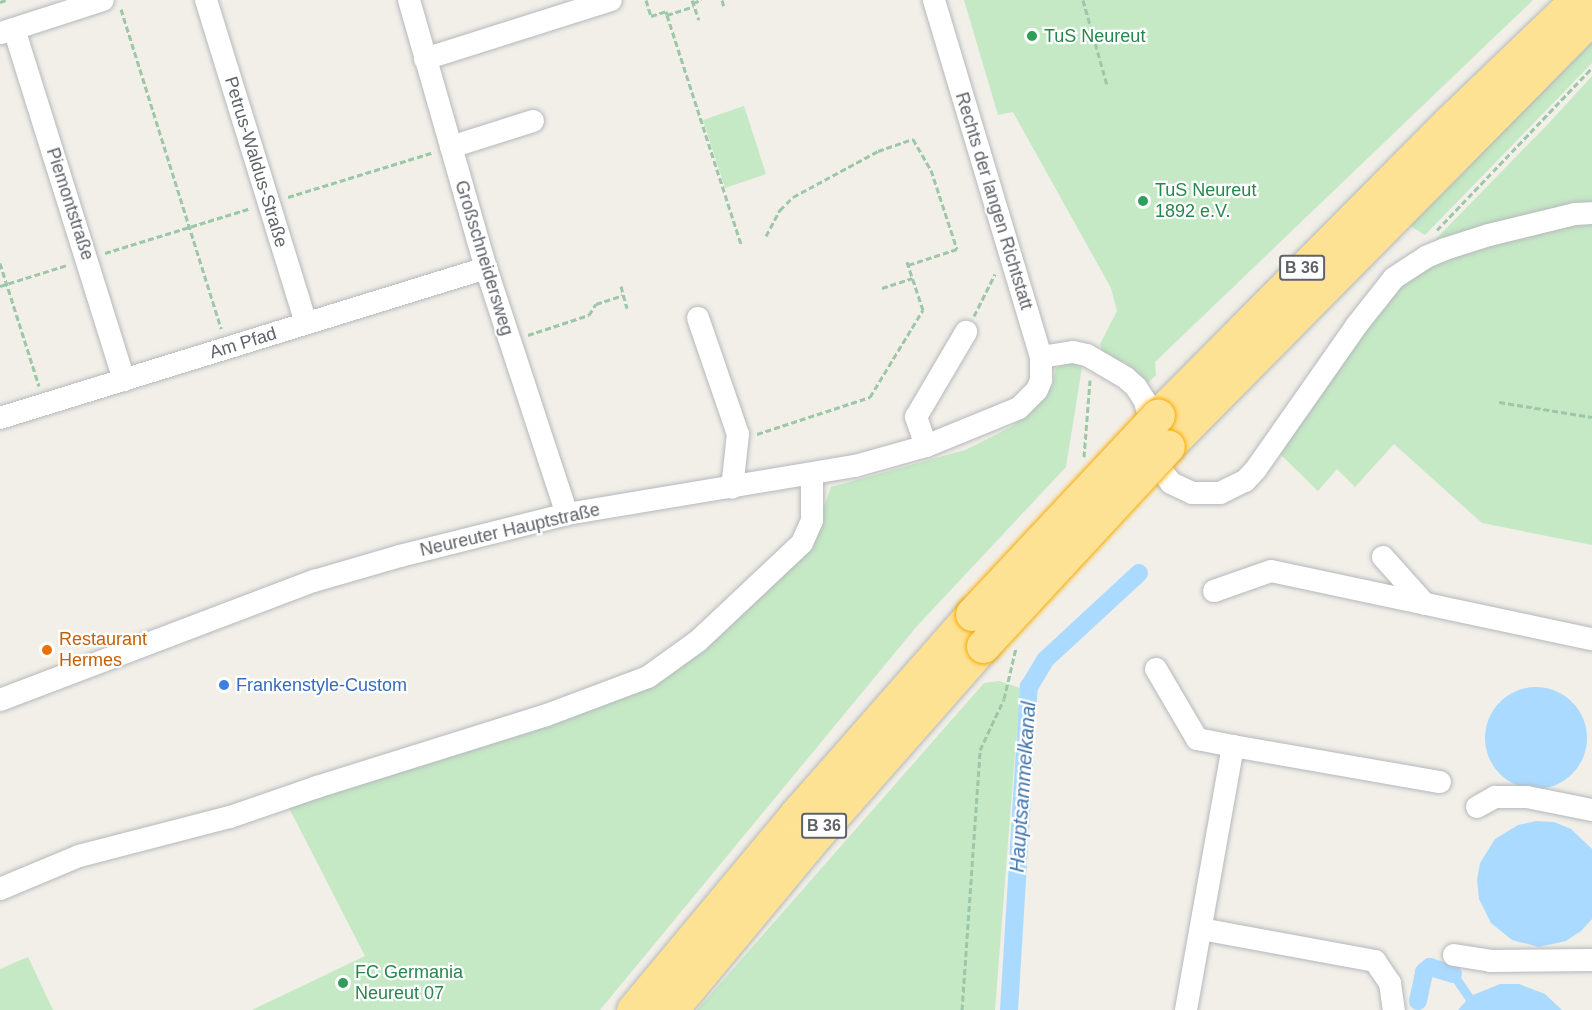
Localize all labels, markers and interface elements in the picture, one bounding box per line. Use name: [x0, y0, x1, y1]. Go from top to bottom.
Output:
place label: TuS Neureut: [1044, 25, 1145, 47]
marker: TuS Neureut: [1025, 29, 1039, 43]
street label: Petrus-Waldus-Straße: [220, 74, 292, 250]
street label: Rechts der langen Richtstatt: [951, 90, 1037, 312]
street label: Piemontstraße: [42, 145, 98, 263]
street label: Großschneidersweg: [450, 178, 518, 338]
place label: TuS Neureut 1892 e.V.: [1155, 180, 1256, 222]
marker: TuS Neureut 1892 e.V.: [1136, 194, 1150, 208]
road number: B 36: [1278, 255, 1326, 281]
street label: Am Pfad: [207, 323, 279, 363]
street label: Neureuter Hauptstraße: [418, 499, 602, 561]
place label: Restaurant Hermes: [59, 629, 147, 672]
marker: Restaurant Hermes: [40, 643, 54, 657]
place label: Frankenstyle-Custom: [236, 674, 407, 696]
marker: Frankenstyle-Custom: [217, 678, 231, 692]
water label: Hauptsammelkanal: [1005, 701, 1041, 873]
road number: B 36: [800, 813, 848, 839]
place label: FC Germania Neureut 07: [355, 962, 463, 1004]
marker: FC Germania Neureut 07: [336, 976, 350, 990]

